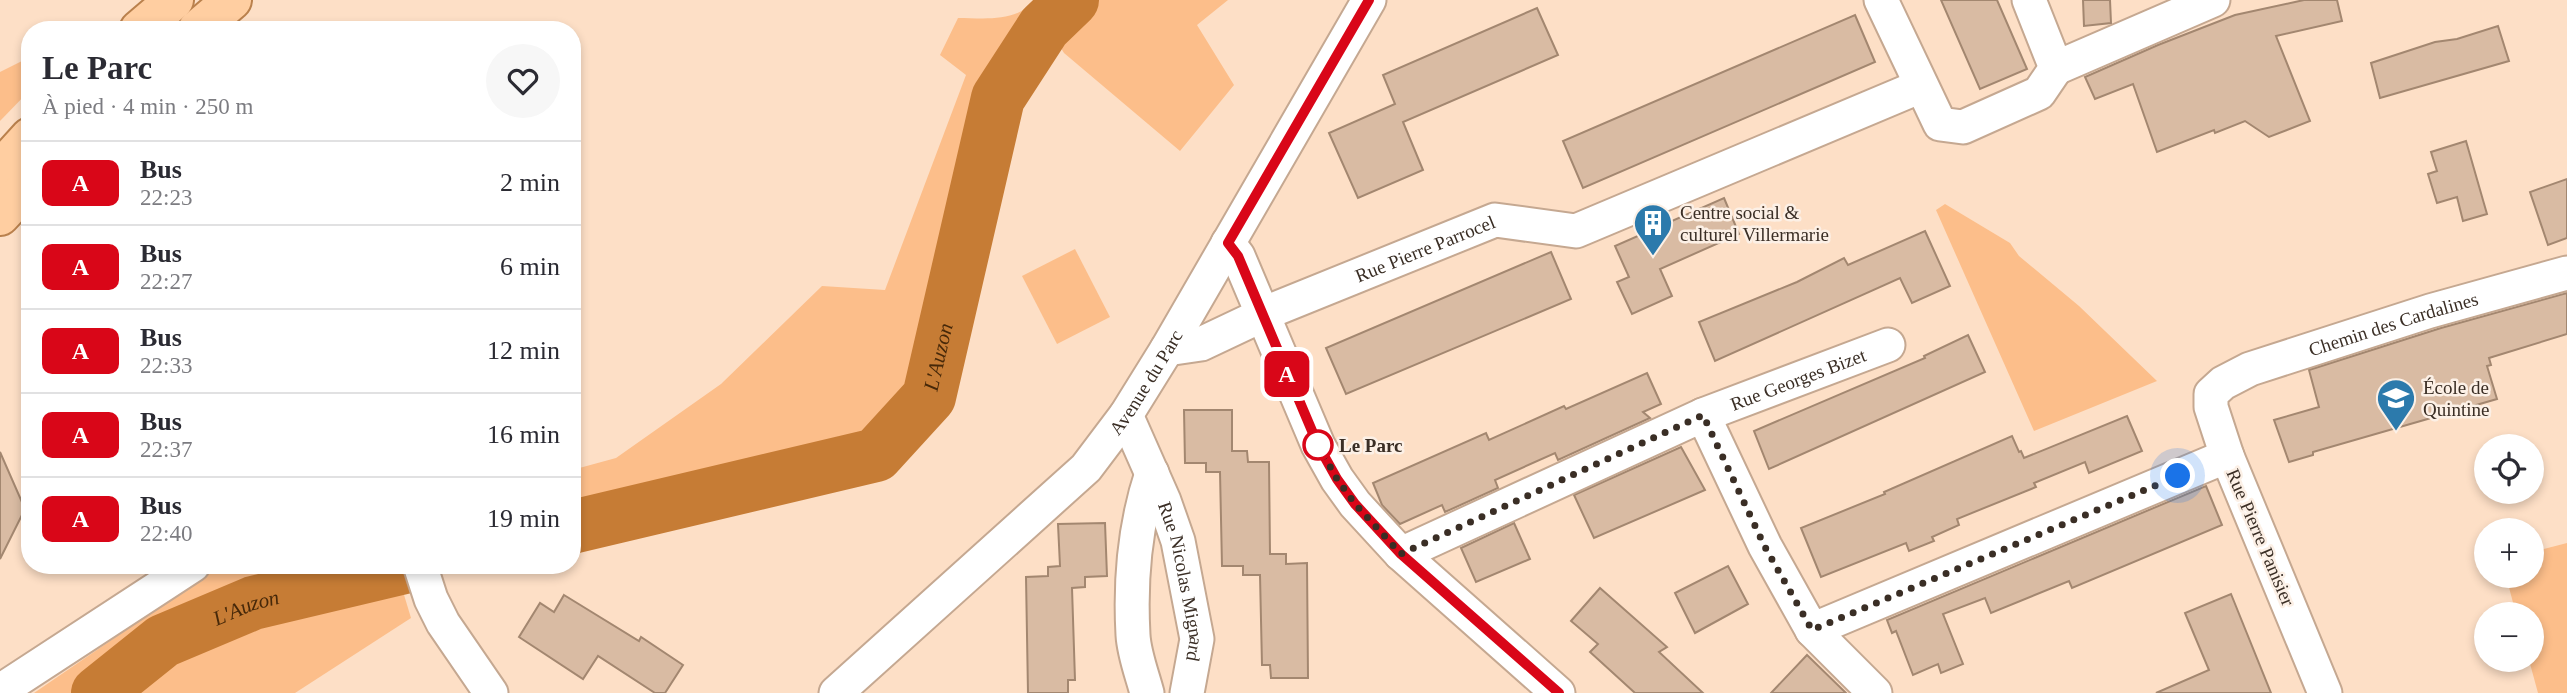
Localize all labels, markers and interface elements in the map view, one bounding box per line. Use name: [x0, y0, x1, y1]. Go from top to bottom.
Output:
button: heart: [486, 44, 560, 118]
text: Le Parc: [42, 50, 152, 86]
text: À pied · 4 min · 250 m: [42, 94, 253, 119]
text: Bus: [140, 155, 182, 184]
text: 2 min: [500, 168, 560, 197]
text: A: [72, 170, 89, 196]
text: 22:23: [140, 185, 192, 210]
building icon: Centre social & culturel Villermarie: [1632, 202, 1674, 257]
place label: Centre social & culturel Villermarie: [1680, 202, 1829, 245]
street label: Rue Pierre Parrocel: [1352, 211, 1498, 286]
text: Bus: [140, 239, 182, 268]
text: 6 min: [500, 252, 560, 281]
text: A: [72, 254, 89, 280]
text: 22:27: [140, 269, 192, 294]
street label: Chemin des Cardalines: [2306, 288, 2480, 360]
water label: L'Auzon: [919, 321, 958, 394]
text: Bus: [140, 323, 182, 352]
street label: Avenue du Parc: [1105, 326, 1187, 439]
text: 12 min: [487, 336, 560, 365]
text: A: [72, 338, 89, 364]
street label: Rue Georges Bizet: [1727, 344, 1870, 415]
line badge: A: [1264, 351, 1310, 397]
text: 22:33: [140, 353, 192, 378]
text: A: [1278, 361, 1296, 387]
school or university icon: École de Quintine: [2375, 377, 2417, 432]
place label: École de Quintine: [2423, 377, 2490, 420]
text: Bus: [140, 407, 182, 436]
text: 16 min: [487, 420, 560, 449]
text: A: [72, 422, 89, 448]
marker: Le Parc: [1303, 430, 1333, 460]
map controls: [2474, 434, 2544, 672]
button: locate: [2474, 434, 2544, 504]
place label: Le Parc: [1339, 435, 1403, 456]
text: 22:37: [140, 437, 192, 462]
your location: [2160, 458, 2195, 493]
street label: Rue Pierre Panisier: [2222, 466, 2299, 609]
text: Bus: [140, 491, 182, 520]
street label: Rue Nicolas Mignard: [1154, 499, 1207, 664]
text: 19 min: [487, 504, 560, 533]
text: A: [72, 506, 89, 532]
button: +: [2474, 518, 2544, 588]
text: 22:40: [140, 521, 192, 546]
water label: L'Auzon: [208, 585, 281, 631]
button: −: [2474, 602, 2544, 672]

